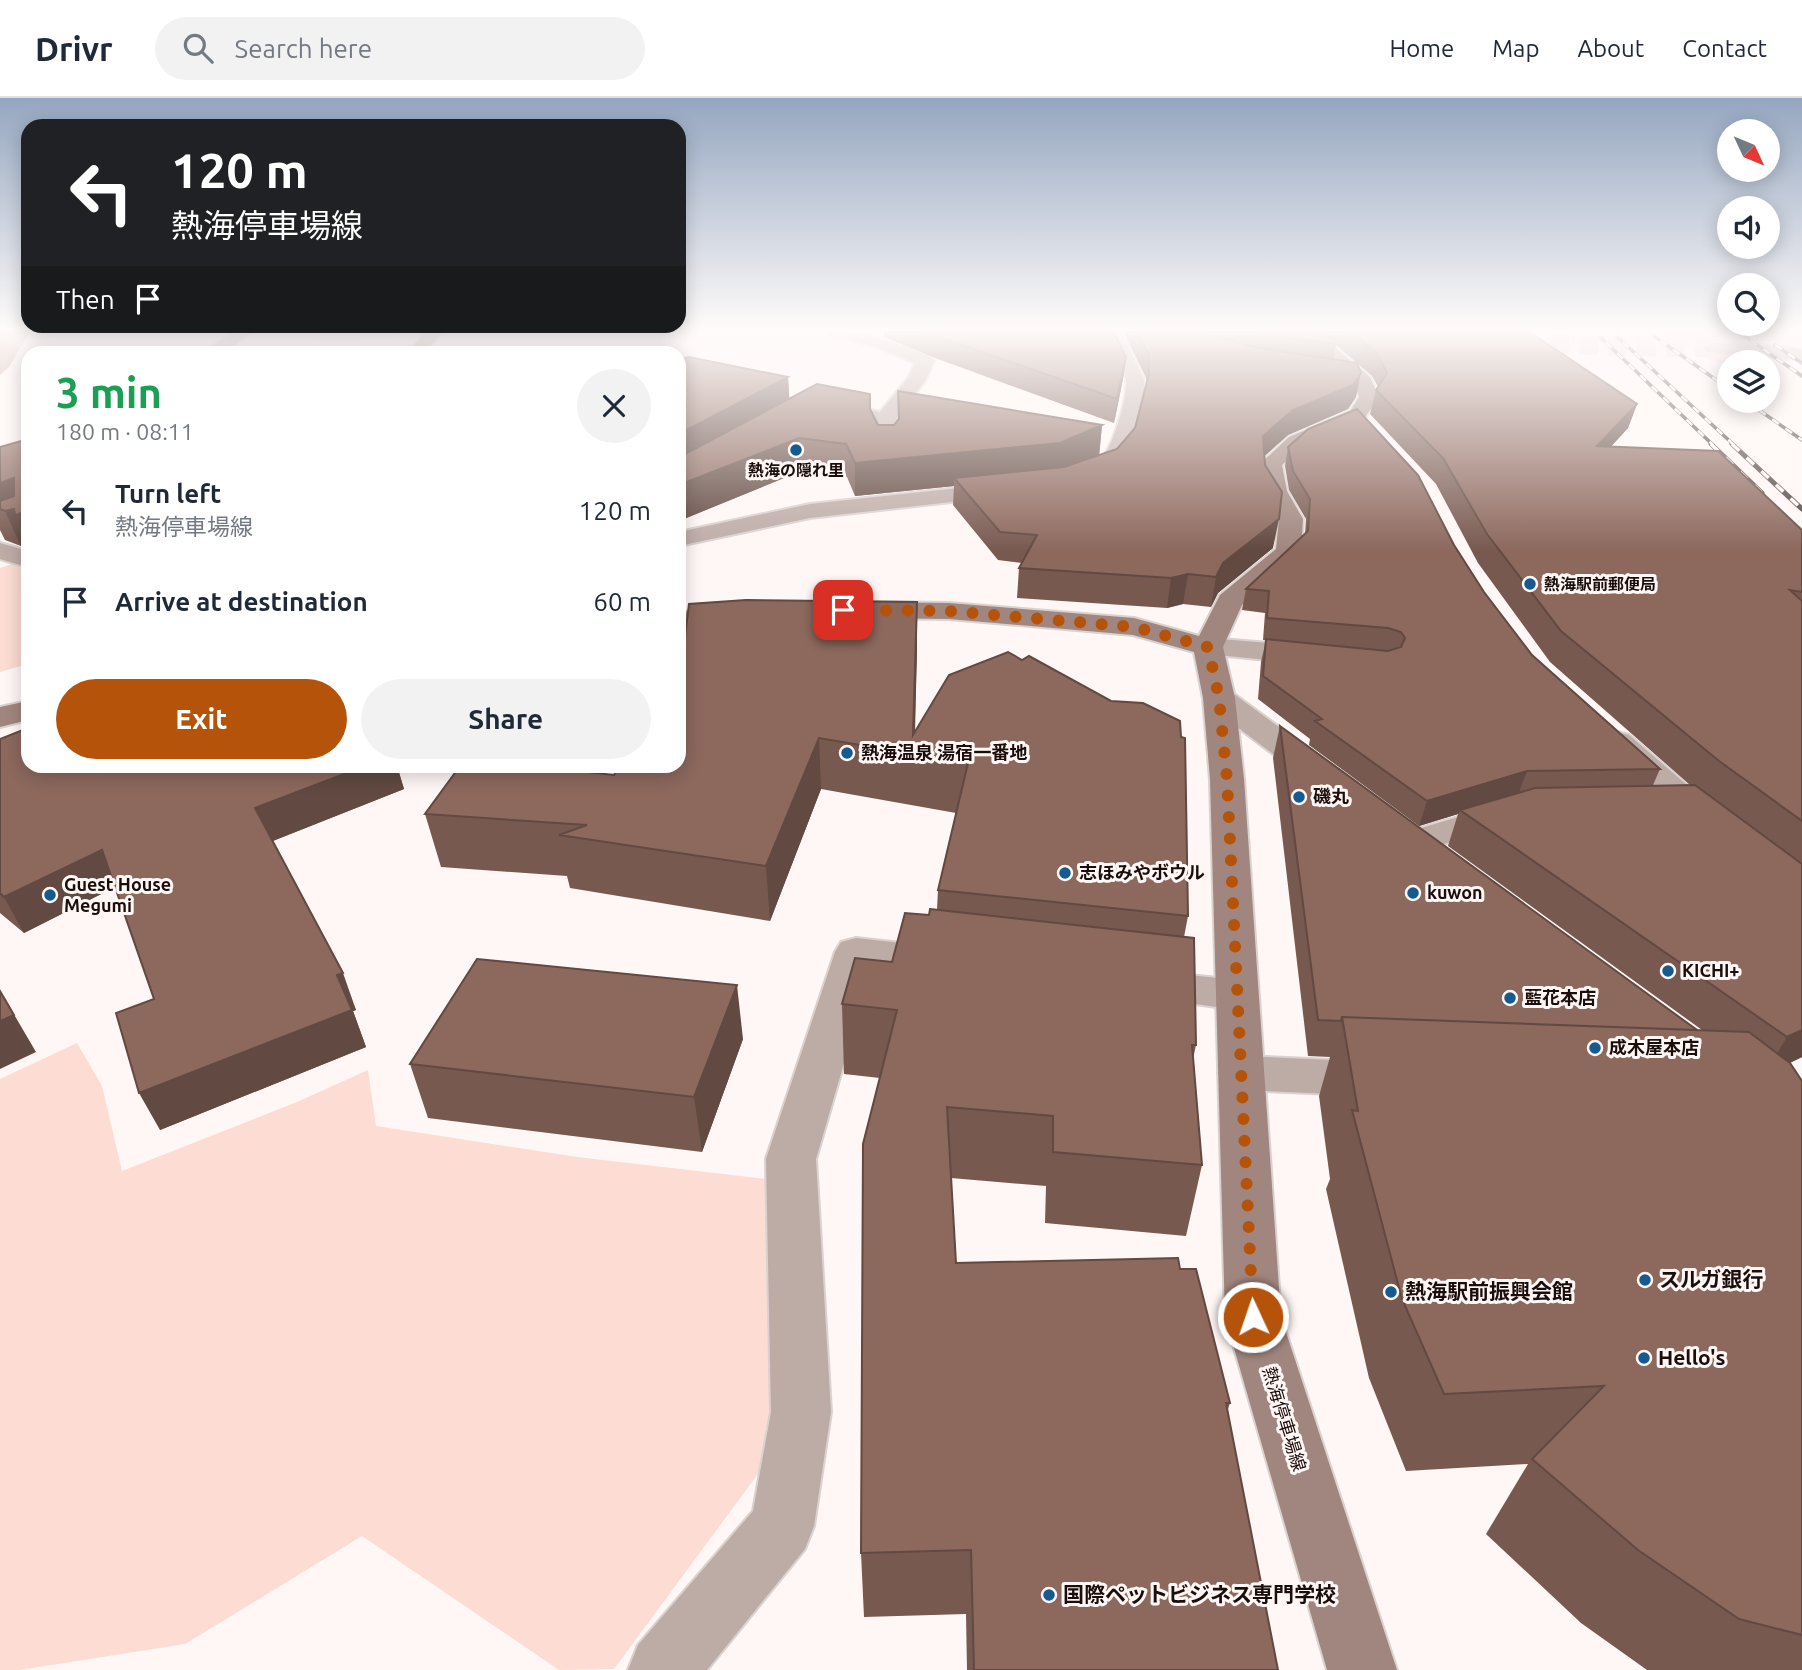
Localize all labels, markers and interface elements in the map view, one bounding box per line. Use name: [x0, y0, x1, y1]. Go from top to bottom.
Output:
search box: [155, 17, 645, 80]
icon: search: [179, 29, 217, 67]
text: Drivr: [35, 30, 113, 67]
text: Search here: [235, 34, 372, 63]
text: Home: [1389, 35, 1454, 62]
text: Map: [1492, 35, 1539, 62]
text: About: [1577, 35, 1644, 62]
text: Contact: [1682, 35, 1767, 62]
north arrow: [1717, 119, 1780, 182]
map controls: [1717, 119, 1780, 413]
text: 120 m: [171, 142, 308, 197]
icon: left: [56, 147, 147, 238]
button: sound: [1717, 196, 1780, 259]
text: 熱海停車場線: [171, 207, 363, 243]
button: search: [1717, 273, 1780, 336]
icon: arrive: [129, 280, 167, 318]
text: Then: [56, 285, 115, 314]
button: layers: [1717, 350, 1780, 413]
text: 3 min: [56, 369, 162, 416]
button: close: [577, 369, 651, 443]
text: 180 m · 08:11: [56, 419, 194, 444]
marker: 熱海の隠れ里: [788, 442, 804, 458]
place label: 熱海の隠れ里: [748, 461, 844, 479]
text: Turn left: [115, 479, 221, 508]
icon: left: [56, 492, 94, 530]
text: 120 m: [579, 496, 651, 525]
text: 熱海停車場線: [115, 514, 253, 539]
place label: 熱海駅前郵便局: [1544, 575, 1656, 593]
marker: 熱海駅前郵便局: [1522, 576, 1538, 592]
pin: [813, 580, 873, 640]
icon: arrive: [56, 583, 94, 621]
text: Arrive at destination: [115, 587, 368, 616]
text: 60 m: [593, 587, 651, 616]
icon: arrive: [824, 591, 862, 629]
button: Exit: [56, 679, 347, 759]
button: Share: [361, 679, 651, 759]
place label: 熱海温泉 湯宿一番地: [861, 742, 1027, 762]
marker: 熱海温泉 湯宿一番地: [839, 745, 855, 761]
place label: 磯丸: [1313, 786, 1349, 806]
marker: 磯丸: [1291, 789, 1307, 805]
place label: 志ほみやボウル: [1079, 862, 1205, 882]
marker: 志ほみやボウル: [1057, 865, 1073, 881]
place label: Guest House Megumi: [64, 874, 171, 915]
place label: kuwon: [1427, 882, 1483, 902]
marker: kuwon: [1405, 885, 1421, 901]
marker: Guest House Megumi: [42, 887, 58, 903]
place label: KICHI+: [1682, 960, 1740, 980]
marker: KICHI+: [1660, 963, 1676, 979]
place label: 藍花本店: [1524, 987, 1596, 1007]
marker: 藍花本店: [1502, 990, 1518, 1006]
place label: 成木屋本店: [1609, 1037, 1699, 1057]
marker: 成木屋本店: [1587, 1040, 1603, 1056]
place label: スルガ銀行: [1659, 1267, 1763, 1291]
marker: スルガ銀行: [1637, 1272, 1653, 1288]
place label: 熱海駅前振興会館: [1405, 1279, 1573, 1303]
position arrow: [1216, 1280, 1290, 1354]
marker: 熱海駅前振興会館: [1383, 1284, 1399, 1300]
place label: Hello's: [1658, 1345, 1725, 1369]
marker: Hello's: [1636, 1350, 1652, 1366]
street label: 熱海停車場線: [1260, 1364, 1310, 1473]
place label: 国際ペットビジネス専門学校: [1063, 1582, 1336, 1606]
marker: 国際ペットビジネス専門学校: [1041, 1587, 1057, 1603]

